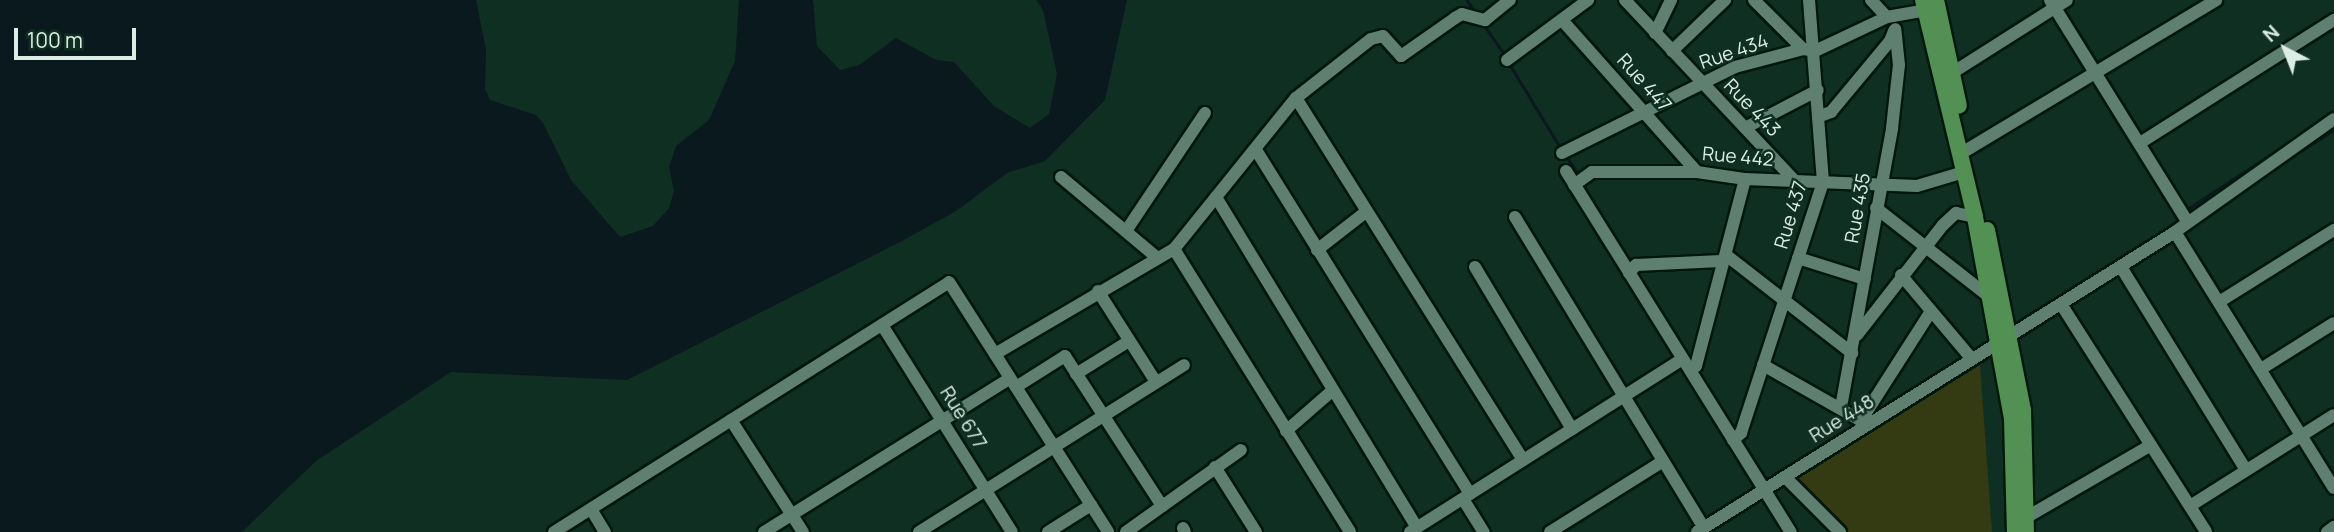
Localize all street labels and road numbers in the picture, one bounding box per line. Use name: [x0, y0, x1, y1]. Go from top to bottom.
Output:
street label: Rue 434: [1697, 30, 1771, 74]
street label: Rue 447: [1612, 49, 1676, 117]
street label: Rue 443: [1719, 74, 1785, 142]
street label: Rue 442: [1701, 143, 1775, 171]
street label: Rue 435: [1841, 171, 1875, 245]
street label: Rue 437: [1770, 178, 1812, 252]
street label: Rue 677: [935, 382, 991, 454]
street label: Rue 448: [1806, 390, 1878, 448]

